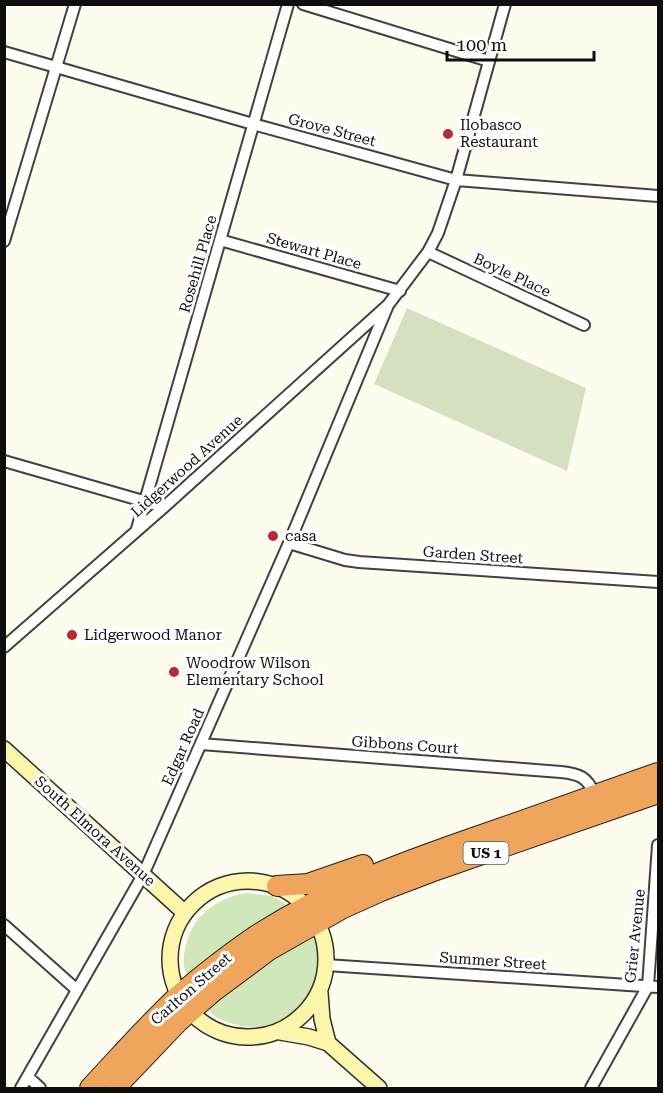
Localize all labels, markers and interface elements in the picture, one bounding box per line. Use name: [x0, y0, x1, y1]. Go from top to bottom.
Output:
scale bar: [447, 24, 594, 62]
text: 100 m: [456, 34, 507, 55]
street label: Grove Street: [286, 110, 378, 150]
place label: Ilobasco Restaurant: [460, 116, 538, 151]
marker: Ilobasco Restaurant: [441, 127, 455, 141]
street label: Rosehill Place: [175, 213, 221, 315]
street label: Stewart Place: [265, 229, 363, 273]
street label: Boyle Place: [470, 249, 554, 301]
street label: Lidgerwood Avenue: [127, 411, 247, 521]
place label: casa: [285, 527, 317, 545]
marker: casa: [266, 529, 280, 543]
street label: Garden Street: [422, 543, 524, 568]
place label: Lidgerwood Manor: [84, 626, 222, 644]
marker: Lidgerwood Manor: [65, 628, 79, 642]
place label: Woodrow Wilson Elementary School: [186, 654, 324, 689]
marker: Woodrow Wilson Elementary School: [167, 665, 181, 679]
street label: Edgar Road: [158, 705, 208, 788]
street label: Gibbons Court: [351, 732, 459, 758]
street label: South Elmora Avenue: [31, 772, 159, 890]
road number: US 1: [464, 842, 508, 864]
street label: Grier Avenue: [621, 888, 649, 984]
street label: Summer Street: [439, 948, 548, 974]
street label: Carlton Street: [147, 949, 235, 1029]

